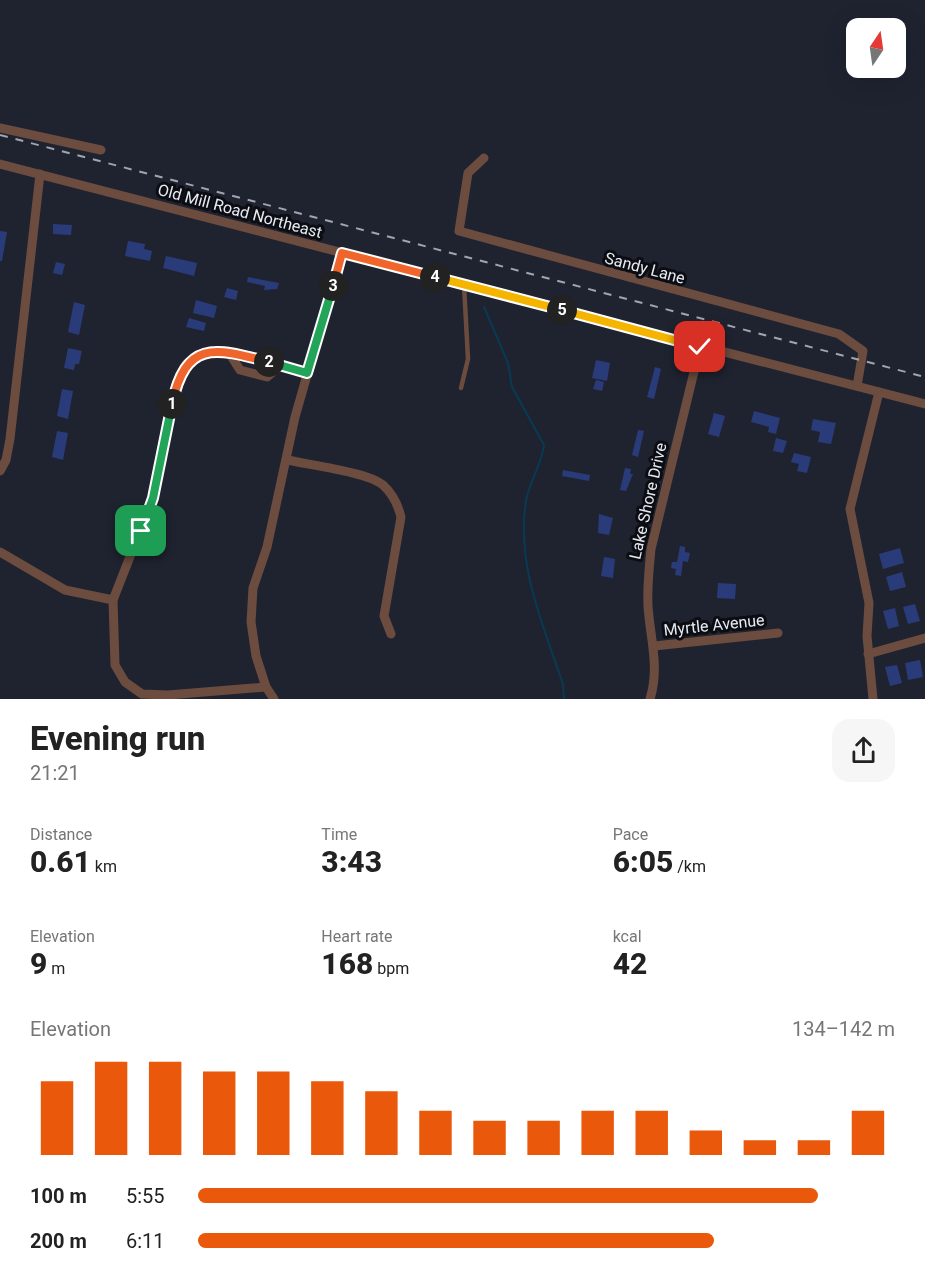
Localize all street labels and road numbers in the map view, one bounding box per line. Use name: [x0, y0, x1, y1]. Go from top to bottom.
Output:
street label: Old Mill Road Northeast: [156, 180, 324, 242]
street label: Sandy Lane: [603, 248, 687, 288]
street label: Lake Shore Drive: [625, 441, 671, 561]
street label: Myrtle Avenue: [663, 610, 765, 640]

